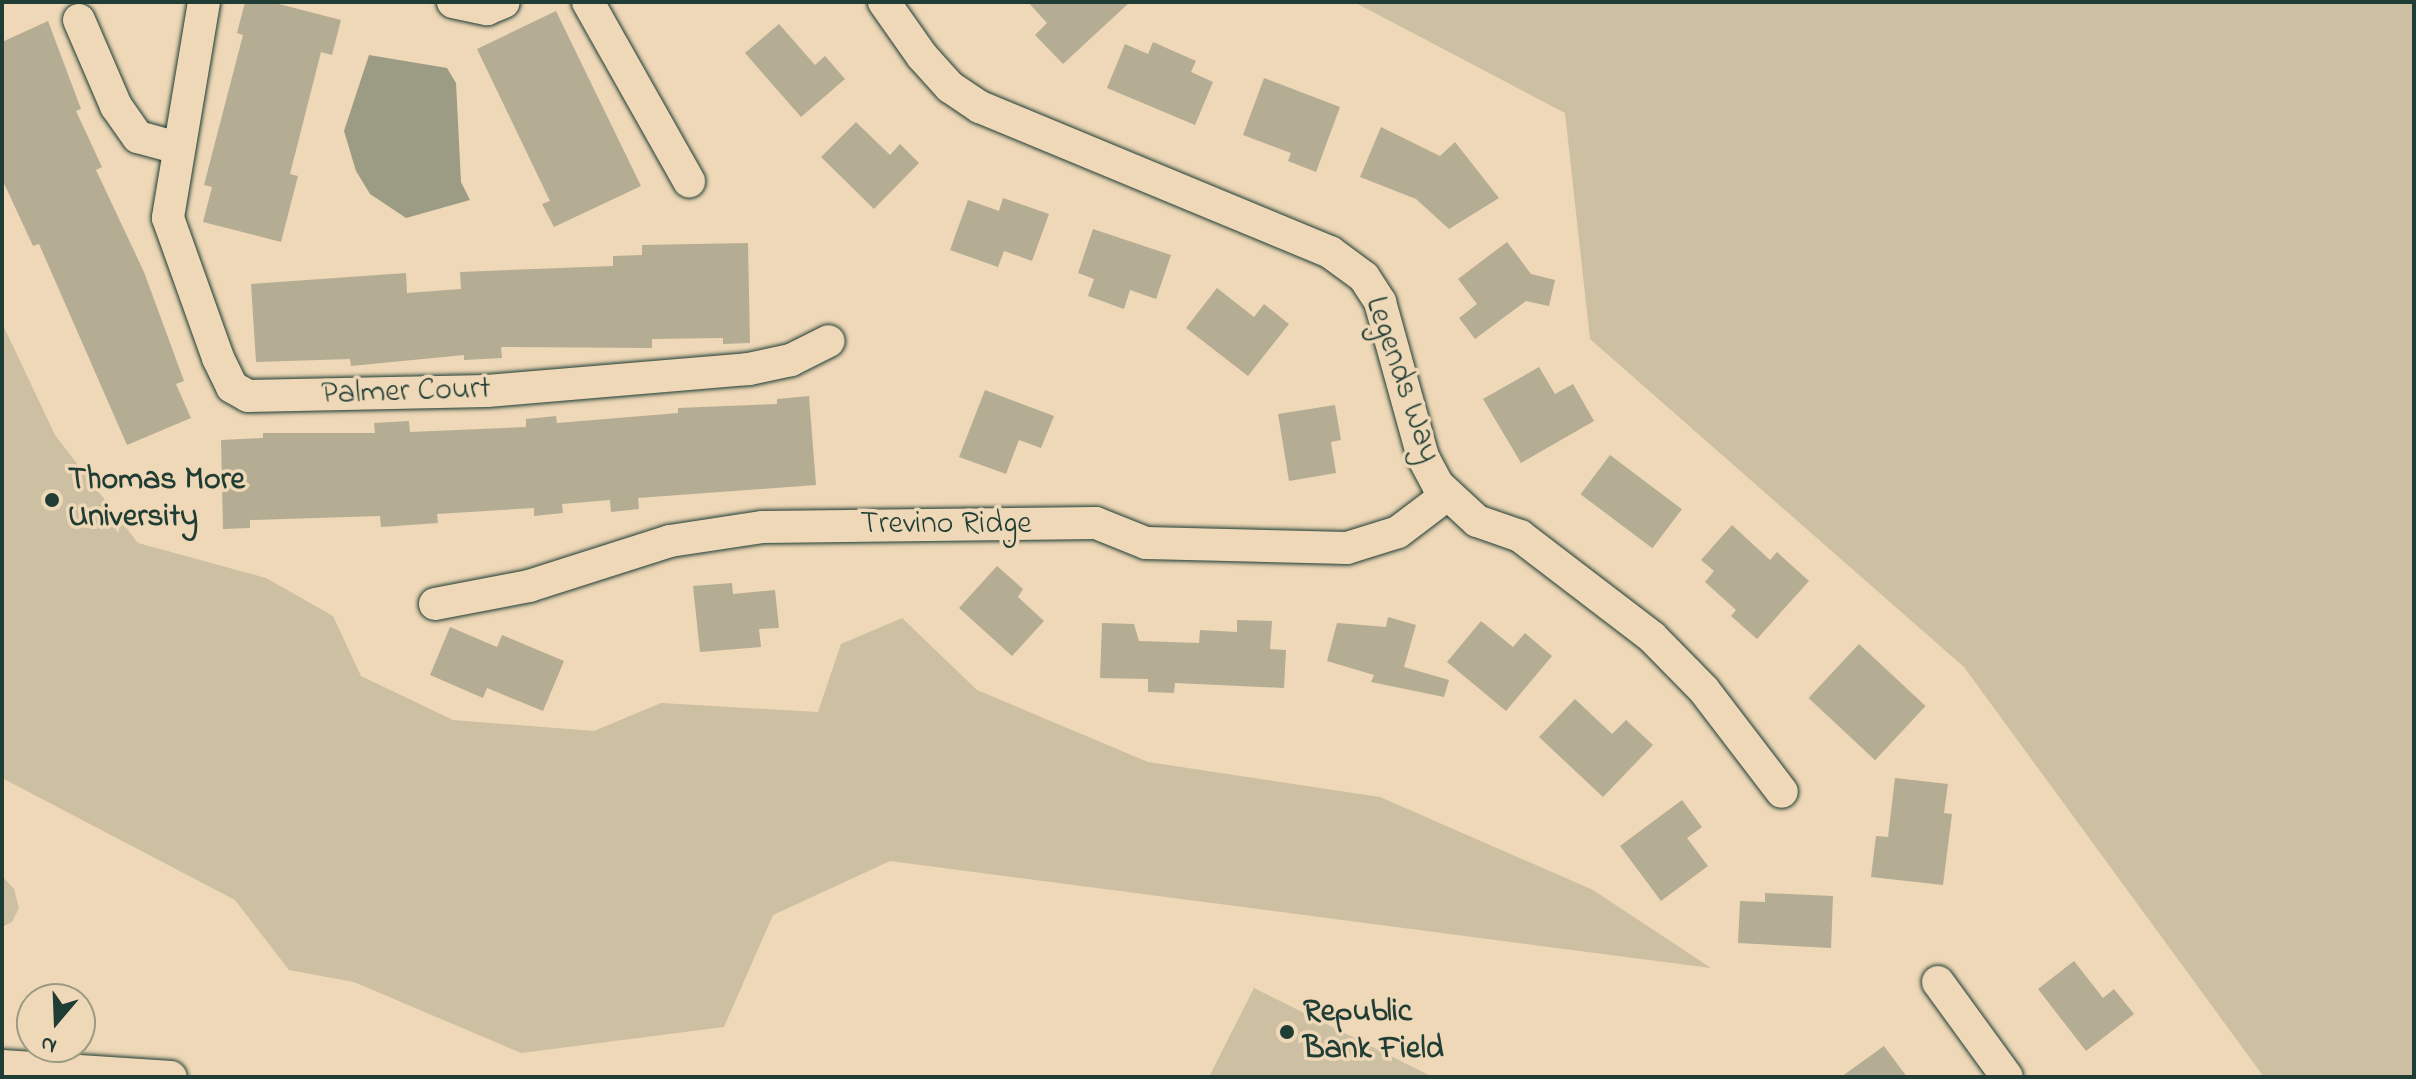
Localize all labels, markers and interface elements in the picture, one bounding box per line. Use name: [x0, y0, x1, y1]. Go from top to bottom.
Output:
street label: Legends Way: [1355, 292, 1447, 468]
street label: Palmer Court: [321, 371, 491, 415]
place label: Thomas More University: [68, 463, 245, 538]
marker: Thomas More University: [43, 491, 61, 509]
street label: Trevino Ridge: [860, 506, 1032, 544]
north arrow: [16, 983, 96, 1063]
place label: Republic Bank Field: [1303, 995, 1444, 1070]
marker: Republic Bank Field: [1278, 1023, 1296, 1041]
text: N: [37, 1026, 61, 1061]

